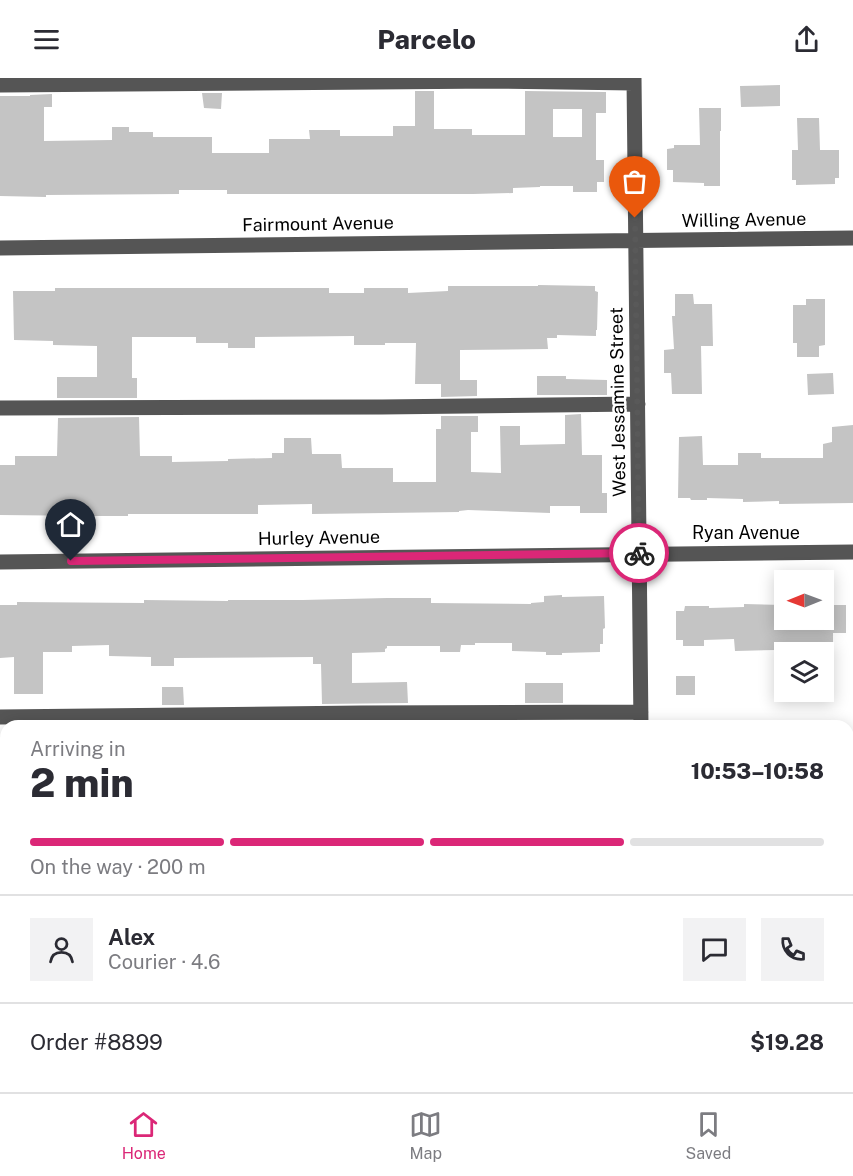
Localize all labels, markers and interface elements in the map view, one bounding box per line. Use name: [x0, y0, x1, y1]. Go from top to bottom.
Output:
icon: menu: [30, 23, 63, 56]
text: Parcelo: [377, 23, 476, 55]
icon: share: [790, 23, 823, 56]
pin: [609, 156, 660, 218]
icon: bag: [618, 165, 651, 198]
street label: Willing Avenue: [681, 208, 806, 231]
street label: Fairmount Avenue: [242, 212, 394, 235]
street label: West Jessamine Street: [605, 307, 630, 497]
pin: [45, 499, 96, 561]
icon: home: [54, 508, 87, 541]
street label: Ryan Avenue: [692, 522, 800, 543]
courier: [609, 523, 669, 583]
street label: Hurley Avenue: [258, 526, 380, 549]
icon: bike: [623, 537, 656, 570]
north arrow: [774, 570, 834, 630]
map controls: [774, 570, 834, 702]
button: layers: [774, 642, 834, 702]
text: Arriving in: [30, 737, 125, 761]
text: 10:53–10:58: [691, 758, 824, 784]
text: 2 min: [30, 760, 134, 806]
text: On the way · 200 m: [30, 855, 206, 879]
button: person: [30, 918, 93, 981]
button: chat: [683, 918, 746, 981]
button: phone: [761, 918, 824, 981]
text: Alex: [108, 924, 155, 950]
text: Courier · 4.6: [108, 950, 220, 974]
text: Order #8899: [30, 1029, 163, 1055]
text: $19.28: [750, 1029, 824, 1055]
tab: Home: [122, 1108, 166, 1163]
tab: Map: [409, 1108, 442, 1163]
tab: Saved: [686, 1108, 731, 1163]

